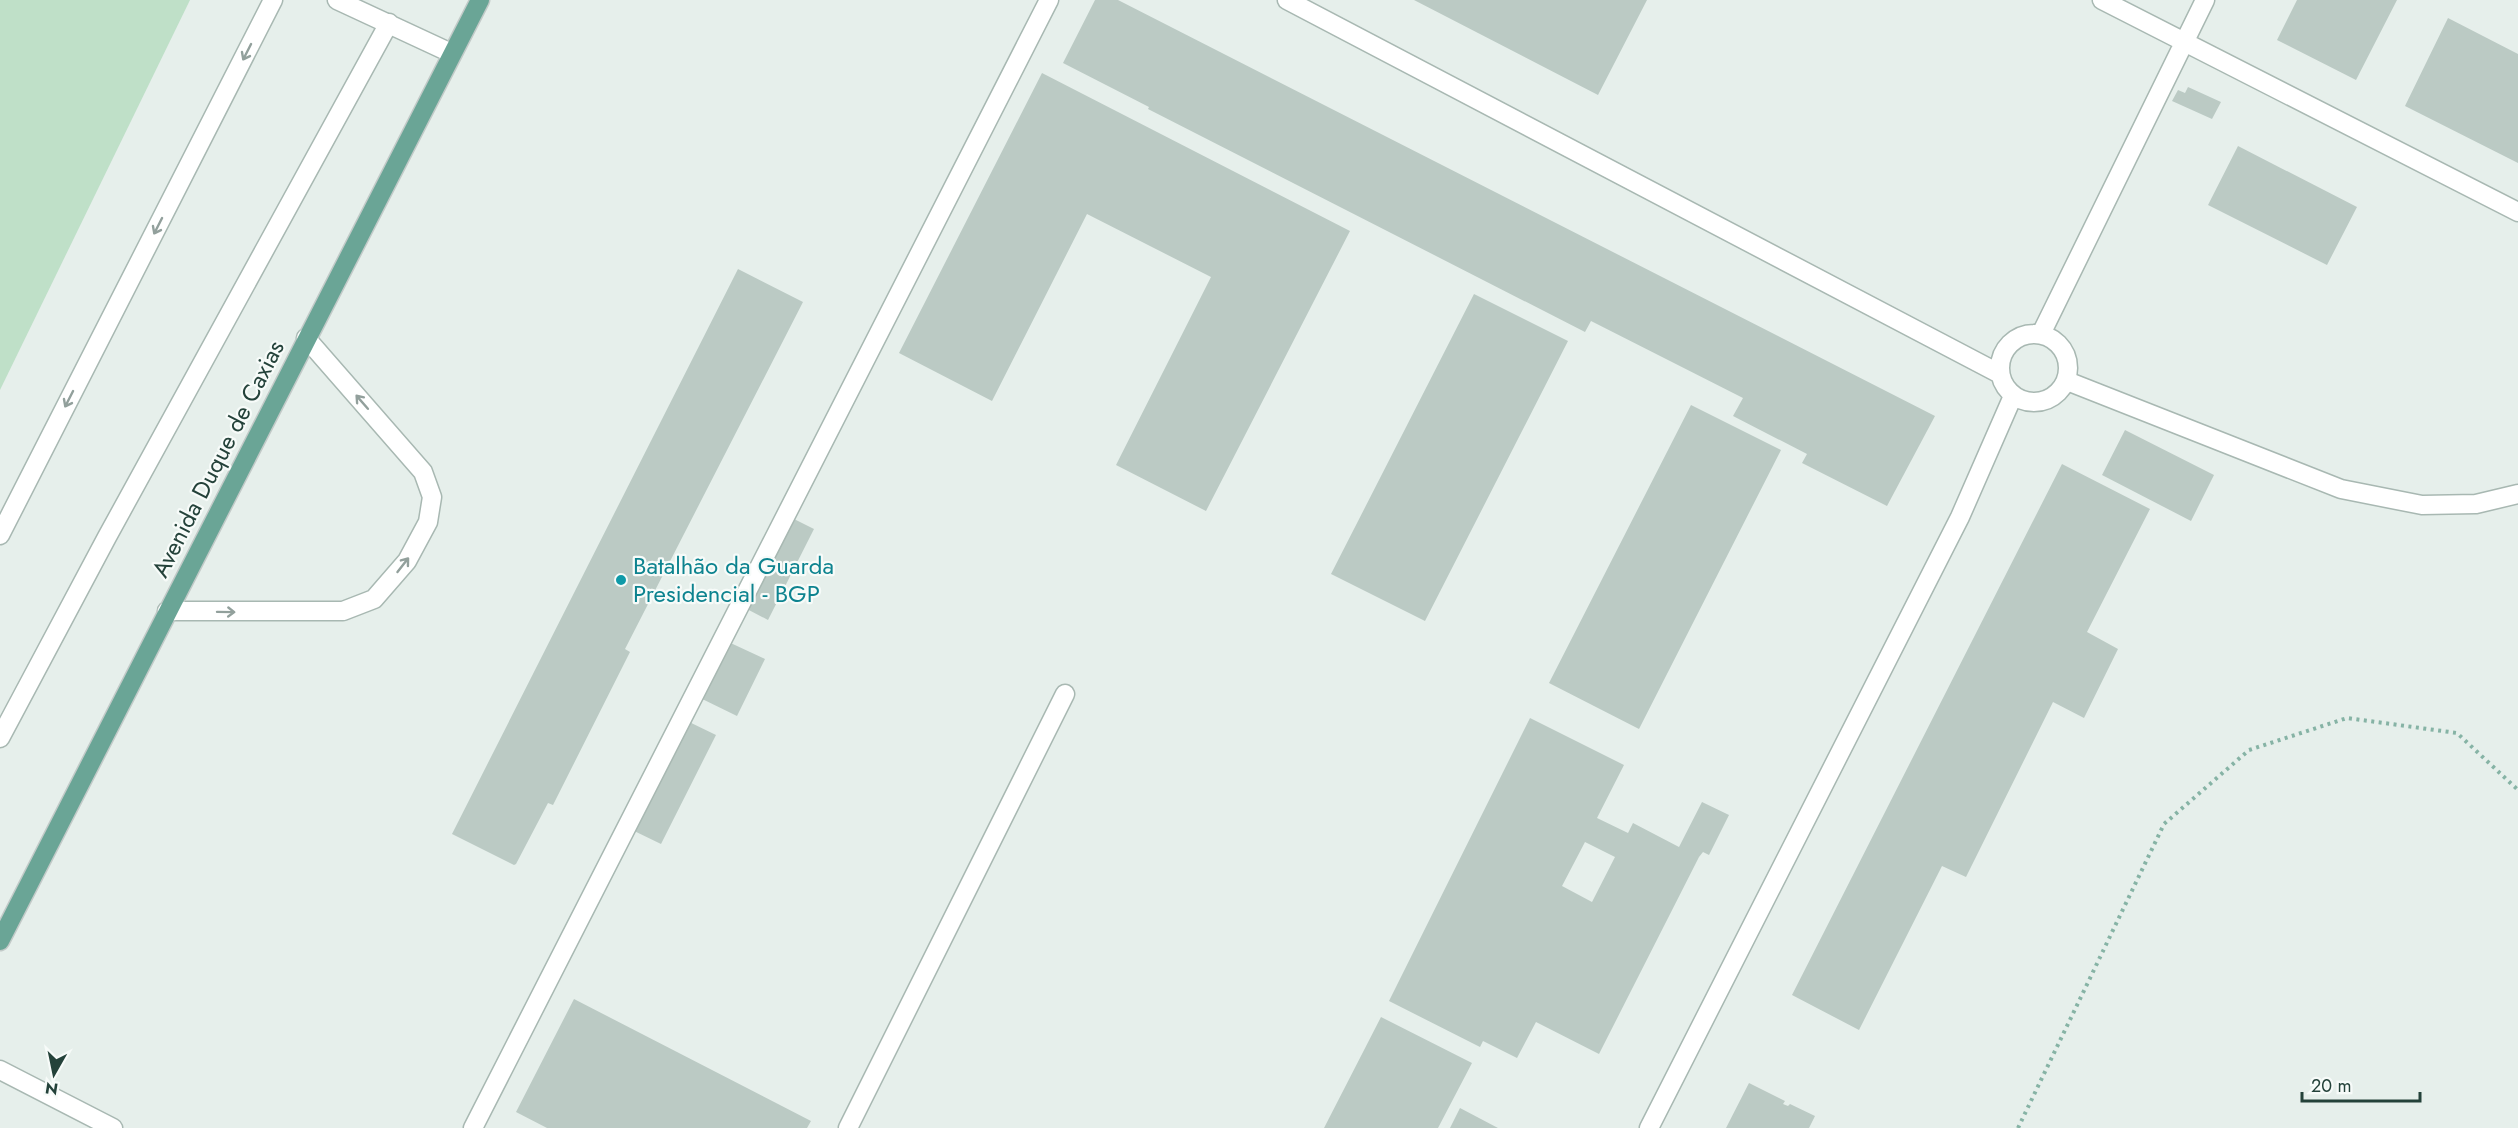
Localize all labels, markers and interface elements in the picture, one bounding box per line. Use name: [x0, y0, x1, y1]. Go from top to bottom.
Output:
one-way arrow: [240, 43, 252, 61]
one-way arrow: [152, 216, 163, 234]
street label: Avenida Duque de Caxias: [142, 334, 293, 583]
one-way arrow: [63, 390, 74, 408]
one-way arrow: [355, 395, 369, 410]
place label: Batalhão da Guarda Presidencial - BGP: [633, 548, 834, 611]
one-way arrow: [396, 557, 409, 573]
marker: Batalhão da Guarda Presidencial - BGP: [614, 573, 628, 587]
one-way arrow: [215, 606, 235, 618]
north arrow: [24, 1044, 84, 1104]
scale bar: [2302, 1065, 2420, 1103]
text: 20 m: [2311, 1073, 2351, 1099]
text: N: [44, 1076, 60, 1101]

